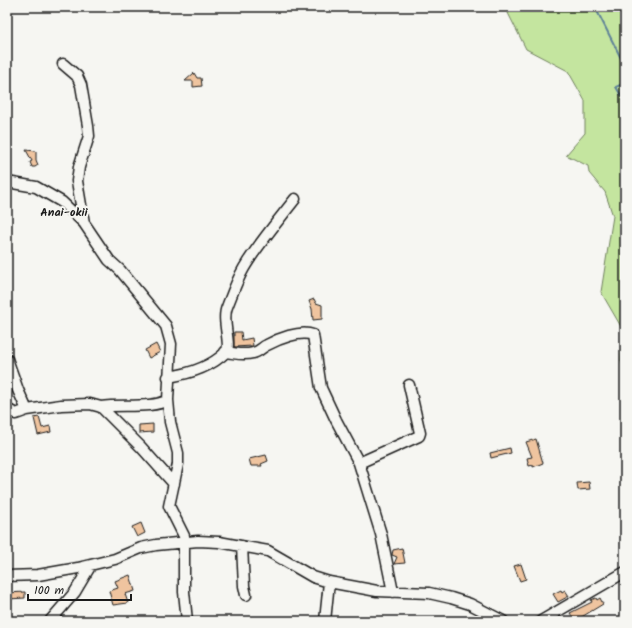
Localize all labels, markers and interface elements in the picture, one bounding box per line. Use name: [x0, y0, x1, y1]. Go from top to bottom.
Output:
district label: Anai-okii: [40, 203, 89, 222]
scale bar: [28, 576, 131, 602]
text: 100 m: [34, 581, 65, 600]

